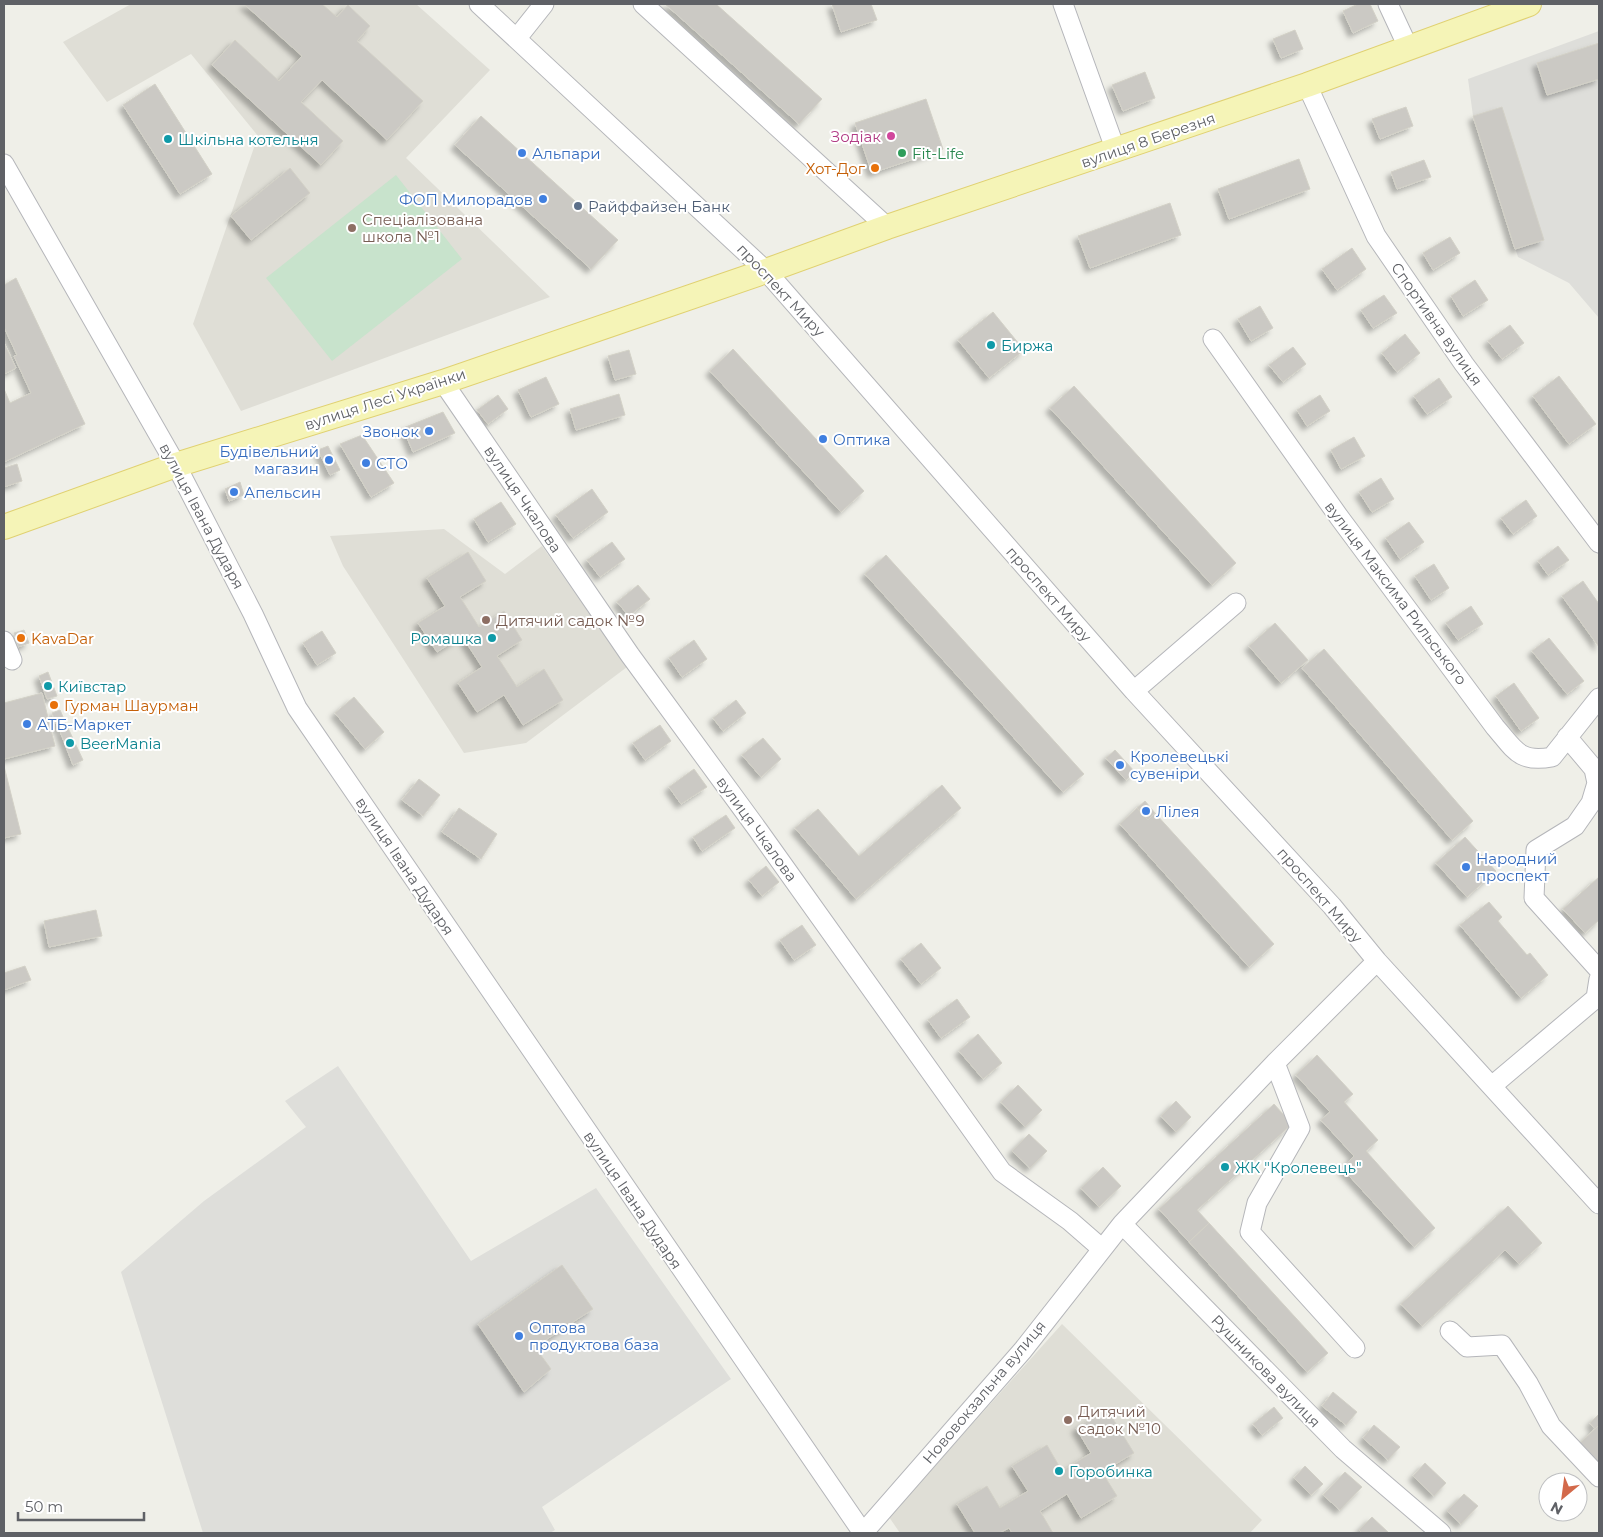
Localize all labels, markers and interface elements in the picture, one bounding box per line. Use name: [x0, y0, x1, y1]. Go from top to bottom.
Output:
street label: вулиця 8 Березня: [1078, 108, 1218, 172]
place label: Зодіак: [831, 127, 881, 146]
place label: Шкільна котельня: [178, 130, 319, 149]
marker: Зодіак: [885, 130, 897, 142]
marker: Шкільна котельня: [162, 133, 174, 145]
place label: Альпари: [532, 144, 601, 163]
place label: Fit-Life: [912, 144, 964, 163]
marker: Альпари: [516, 147, 528, 159]
marker: Fit-Life: [896, 147, 908, 159]
place label: Хот-Дог: [806, 159, 866, 178]
marker: Хот-Дог: [869, 162, 881, 174]
place label: ФОП Милорадов: [399, 190, 533, 209]
marker: ФОП Милорадов: [537, 193, 549, 205]
place label: Райффайзен Банк: [588, 197, 730, 216]
marker: Райффайзен Банк: [572, 200, 584, 212]
place label: Спеціалізована школа №1: [362, 210, 483, 246]
marker: Спеціалізована школа №1: [346, 222, 358, 234]
street label: проспект Миру: [733, 239, 829, 341]
street label: Спортивна вулиця: [1387, 259, 1487, 389]
place label: Биржа: [1001, 336, 1053, 355]
marker: Биржа: [985, 339, 997, 351]
street label: вулиця Лесі Українки: [302, 364, 468, 434]
place label: Звонок: [363, 422, 419, 441]
marker: Звонок: [423, 425, 435, 437]
place label: Оптика: [833, 430, 891, 449]
marker: Оптика: [817, 433, 829, 445]
street label: вулиця Івана Дударя: [155, 440, 249, 592]
place label: Будівельний магазин: [220, 442, 319, 478]
street label: вулиця Чкалова: [480, 442, 566, 556]
marker: Будівельний магазин: [323, 454, 335, 466]
place label: СТО: [376, 454, 408, 473]
marker: СТО: [360, 457, 372, 469]
place label: Апельсин: [244, 483, 321, 502]
marker: Апельсин: [228, 486, 240, 498]
street label: вулиця Максима Рильського: [1321, 497, 1471, 689]
street label: проспект Миру: [1002, 542, 1096, 646]
place label: Дитячий садок №9: [496, 611, 645, 630]
marker: Дитячий садок №9: [480, 614, 492, 626]
place label: KavaDar: [31, 629, 94, 648]
place label: Ромашка: [410, 629, 482, 648]
marker: KavaDar: [15, 632, 27, 644]
marker: Ромашка: [486, 632, 498, 644]
place label: Київстар: [58, 677, 126, 696]
marker: Київстар: [42, 680, 54, 692]
place label: Гурман Шаурман: [64, 696, 199, 715]
marker: Гурман Шаурман: [48, 699, 60, 711]
place label: АТБ-Маркет: [37, 715, 132, 734]
marker: АТБ-Маркет: [21, 718, 33, 730]
place label: BeerMania: [80, 734, 161, 753]
marker: BeerMania: [64, 737, 76, 749]
place label: Кролевецькі сувеніри: [1130, 747, 1229, 783]
marker: Кролевецькі сувеніри: [1114, 759, 1126, 771]
street label: вулиця Чкалова: [713, 773, 801, 885]
street label: вулиця Івана Дударя: [352, 793, 458, 939]
place label: Лілея: [1156, 802, 1200, 821]
marker: Лілея: [1140, 805, 1152, 817]
street label: проспект Миру: [1273, 843, 1367, 947]
place label: Народний проспект: [1476, 849, 1557, 885]
marker: Народний проспект: [1460, 861, 1472, 873]
street label: вулиця Івана Дударя: [580, 1127, 686, 1273]
place label: ЖК "Кролевець": [1235, 1158, 1362, 1177]
marker: ЖК "Кролевець": [1219, 1161, 1231, 1173]
street label: Рушникова вулиця: [1207, 1311, 1325, 1431]
street label: Нововокзальна вулиця: [918, 1316, 1050, 1468]
place label: Оптова продуктова база: [529, 1318, 659, 1354]
marker: Оптова продуктова база: [513, 1330, 525, 1342]
place label: Дитячий садок №10: [1078, 1402, 1161, 1438]
marker: Дитячий садок №10: [1062, 1414, 1074, 1426]
place label: Горобинка: [1069, 1462, 1153, 1481]
marker: Горобинка: [1053, 1465, 1065, 1477]
north arrow: [1538, 1472, 1588, 1522]
scale bar: [18, 1490, 144, 1522]
text: 50 m: [25, 1497, 63, 1516]
text: N: [1547, 1498, 1566, 1519]

